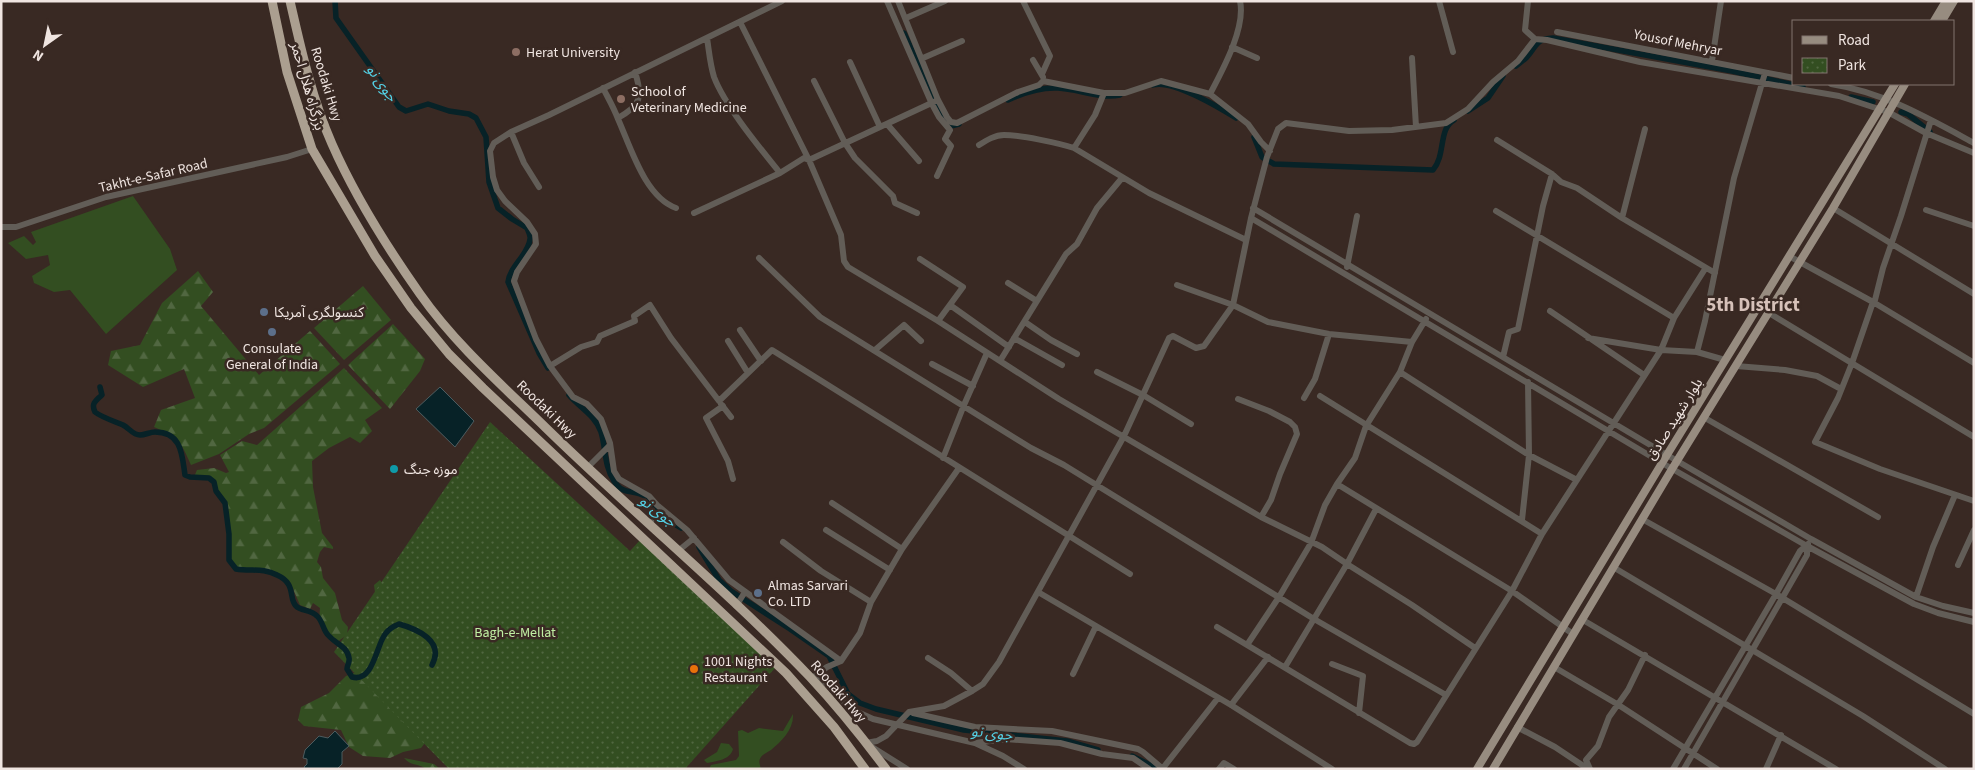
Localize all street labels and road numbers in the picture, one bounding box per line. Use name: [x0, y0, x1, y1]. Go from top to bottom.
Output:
street label: Yousof Mehryar: [1631, 24, 1724, 61]
street label: بزرگراه هلال احمر: [285, 39, 329, 133]
street label: Roodaki Hwy: [305, 45, 347, 124]
street label: Takht-e-Safar Road: [97, 154, 210, 198]
street label: بلوار شهید صادق: [1642, 374, 1708, 465]
street label: Roodaki Hwy: [512, 376, 581, 444]
street label: Roodaki Hwy: [806, 656, 871, 728]

